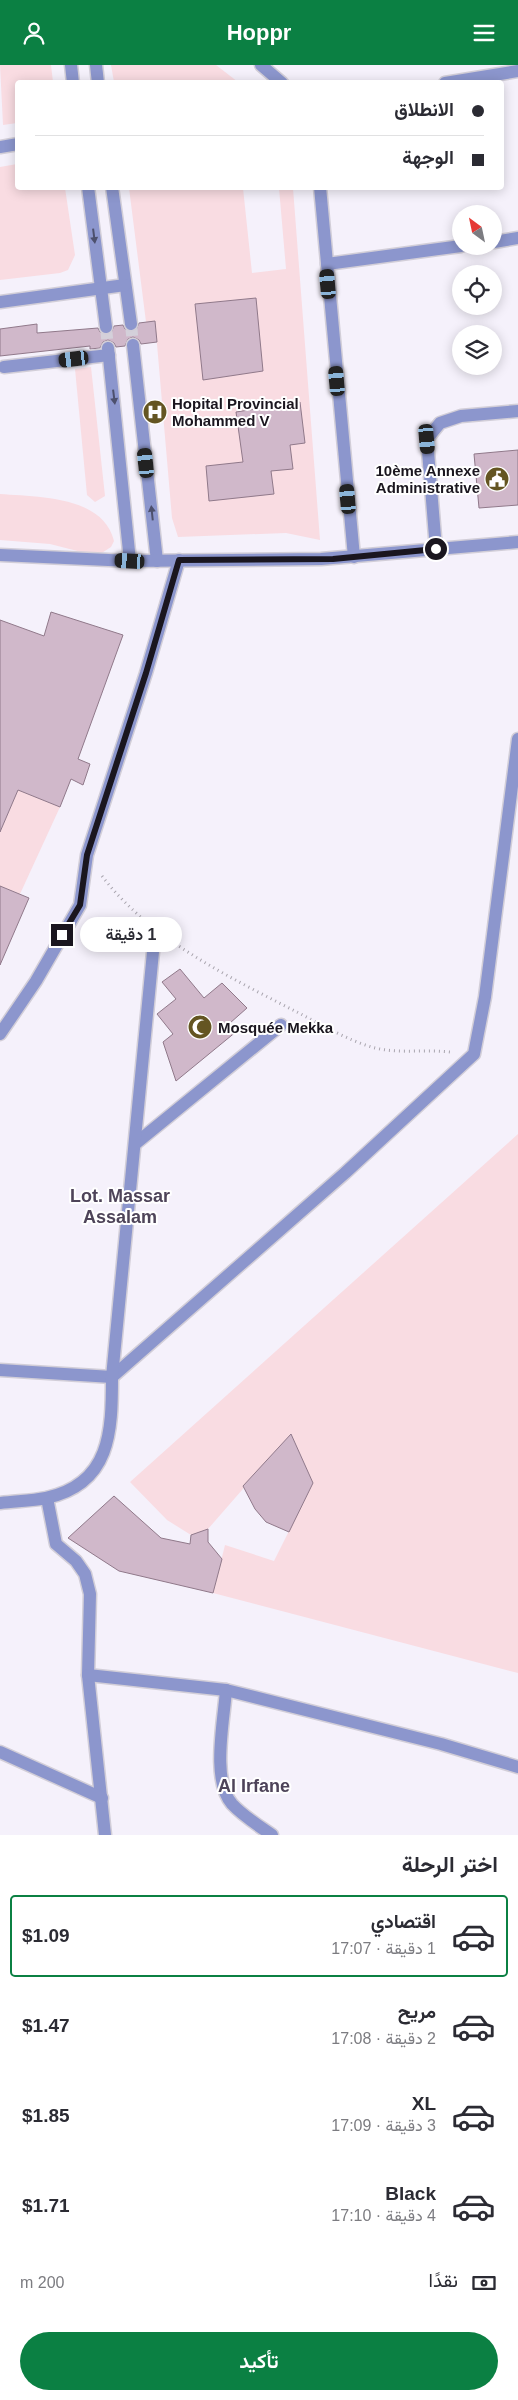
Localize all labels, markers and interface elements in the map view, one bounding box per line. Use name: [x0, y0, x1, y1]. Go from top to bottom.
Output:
icon: person: [20, 19, 48, 47]
icon: menu: [470, 19, 498, 47]
text: Hoppr: [227, 20, 291, 45]
text: الانطلاق: [394, 99, 454, 120]
text: الوجهة: [402, 147, 454, 168]
north arrow: [452, 205, 502, 255]
map controls: [452, 205, 502, 375]
one-way arrow: [90, 228, 98, 244]
button: locate: [452, 265, 502, 315]
car: [319, 268, 336, 300]
button: layers: [452, 325, 502, 375]
car: [58, 350, 89, 368]
car: [328, 365, 345, 397]
one-way arrow: [110, 389, 118, 405]
place label: Hopital Provincial Mohammed V: [172, 395, 299, 429]
hospital icon: Hopital Provincial Mohammed V: [142, 399, 168, 425]
car: [418, 423, 435, 455]
car: [136, 447, 155, 479]
place label: 10ème Annexe Administrative: [375, 462, 480, 496]
public building icon: 10ème Annexe Administrative: [484, 466, 510, 492]
car: [339, 483, 356, 515]
one-way arrow: [148, 504, 156, 520]
route start: [425, 538, 447, 560]
car: [114, 553, 145, 569]
callout: 1 دقيقة: [80, 917, 182, 953]
route end: [51, 924, 73, 946]
text: 1 دقيقة: [106, 926, 156, 943]
mosque icon: Mosquée Mekka: [187, 1014, 213, 1040]
place label: Mosquée Mekka: [218, 1019, 334, 1036]
district label: Lot. Massar Assalam: [70, 1186, 170, 1227]
district label: Al Irfane: [218, 1776, 290, 1796]
text: اختر الرحلة: [402, 1852, 498, 1877]
text: اقتصادي: [371, 1911, 436, 1932]
icon: car: [451, 1914, 496, 1959]
text: $1.09: [22, 1925, 70, 1946]
text: 1 دقيقة · 17:07: [331, 1940, 436, 1957]
text: مريح: [398, 2001, 436, 2022]
icon: car: [451, 2004, 496, 2049]
text: $1.47: [22, 2015, 70, 2036]
text: 2 دقيقة · 17:08: [331, 2030, 436, 2047]
text: XL: [412, 2093, 436, 2114]
icon: car: [451, 2094, 496, 2139]
text: $1.85: [22, 2105, 70, 2126]
text: 3 دقيقة · 17:09: [331, 2117, 436, 2134]
text: Black: [385, 2183, 436, 2204]
icon: car: [451, 2184, 496, 2229]
text: $1.71: [22, 2195, 70, 2216]
text: 4 دقيقة · 17:10: [331, 2207, 436, 2224]
icon: cash: [470, 2269, 498, 2297]
text: نقدًا: [429, 2270, 458, 2291]
text: 200 m: [20, 2274, 64, 2291]
button: تأكيد: [20, 2332, 498, 2390]

